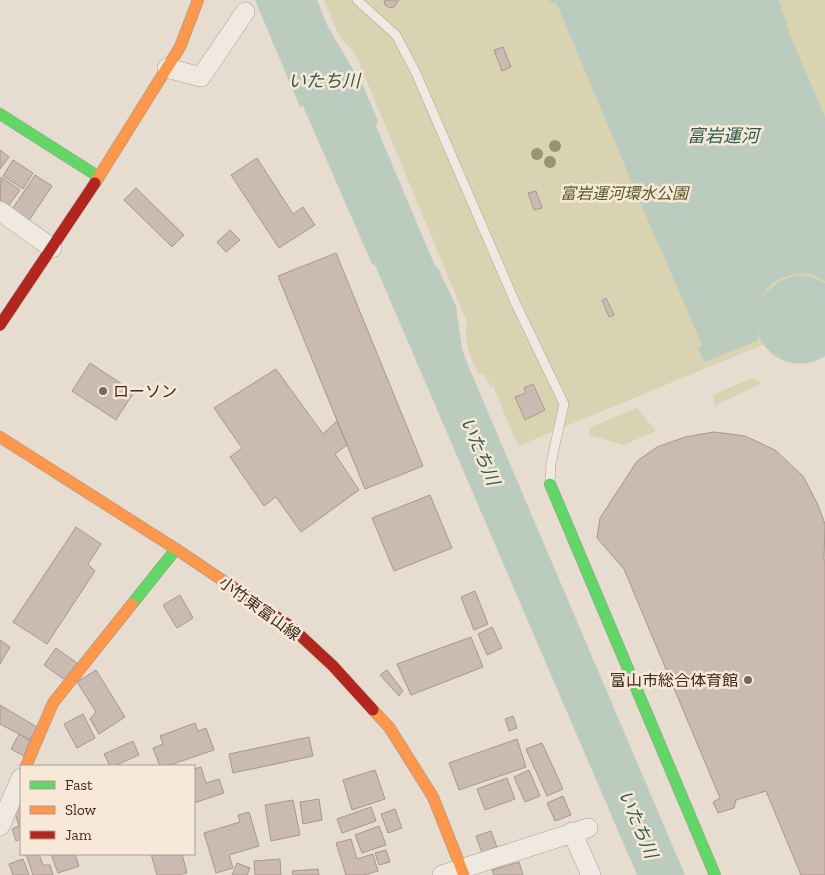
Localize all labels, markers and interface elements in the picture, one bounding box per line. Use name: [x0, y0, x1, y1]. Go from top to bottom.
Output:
water label: いたち川: [288, 70, 362, 92]
water label: 富岩運河: [687, 125, 762, 147]
park label: 富岩運河環水公園: [560, 184, 690, 203]
place label: ローソン: [113, 382, 177, 401]
marker: ローソン: [97, 385, 109, 397]
water label: いたち川: [456, 414, 505, 490]
street label: 小竹東富山線: [215, 573, 304, 644]
place label: 富山市総合体育館: [610, 671, 738, 690]
marker: 富山市総合体育館: [742, 674, 754, 686]
legend: [20, 765, 195, 855]
text: Fast: [65, 776, 93, 794]
water label: いたち川: [614, 787, 663, 863]
text: Slow: [65, 801, 97, 819]
text: Jam: [65, 826, 92, 844]

